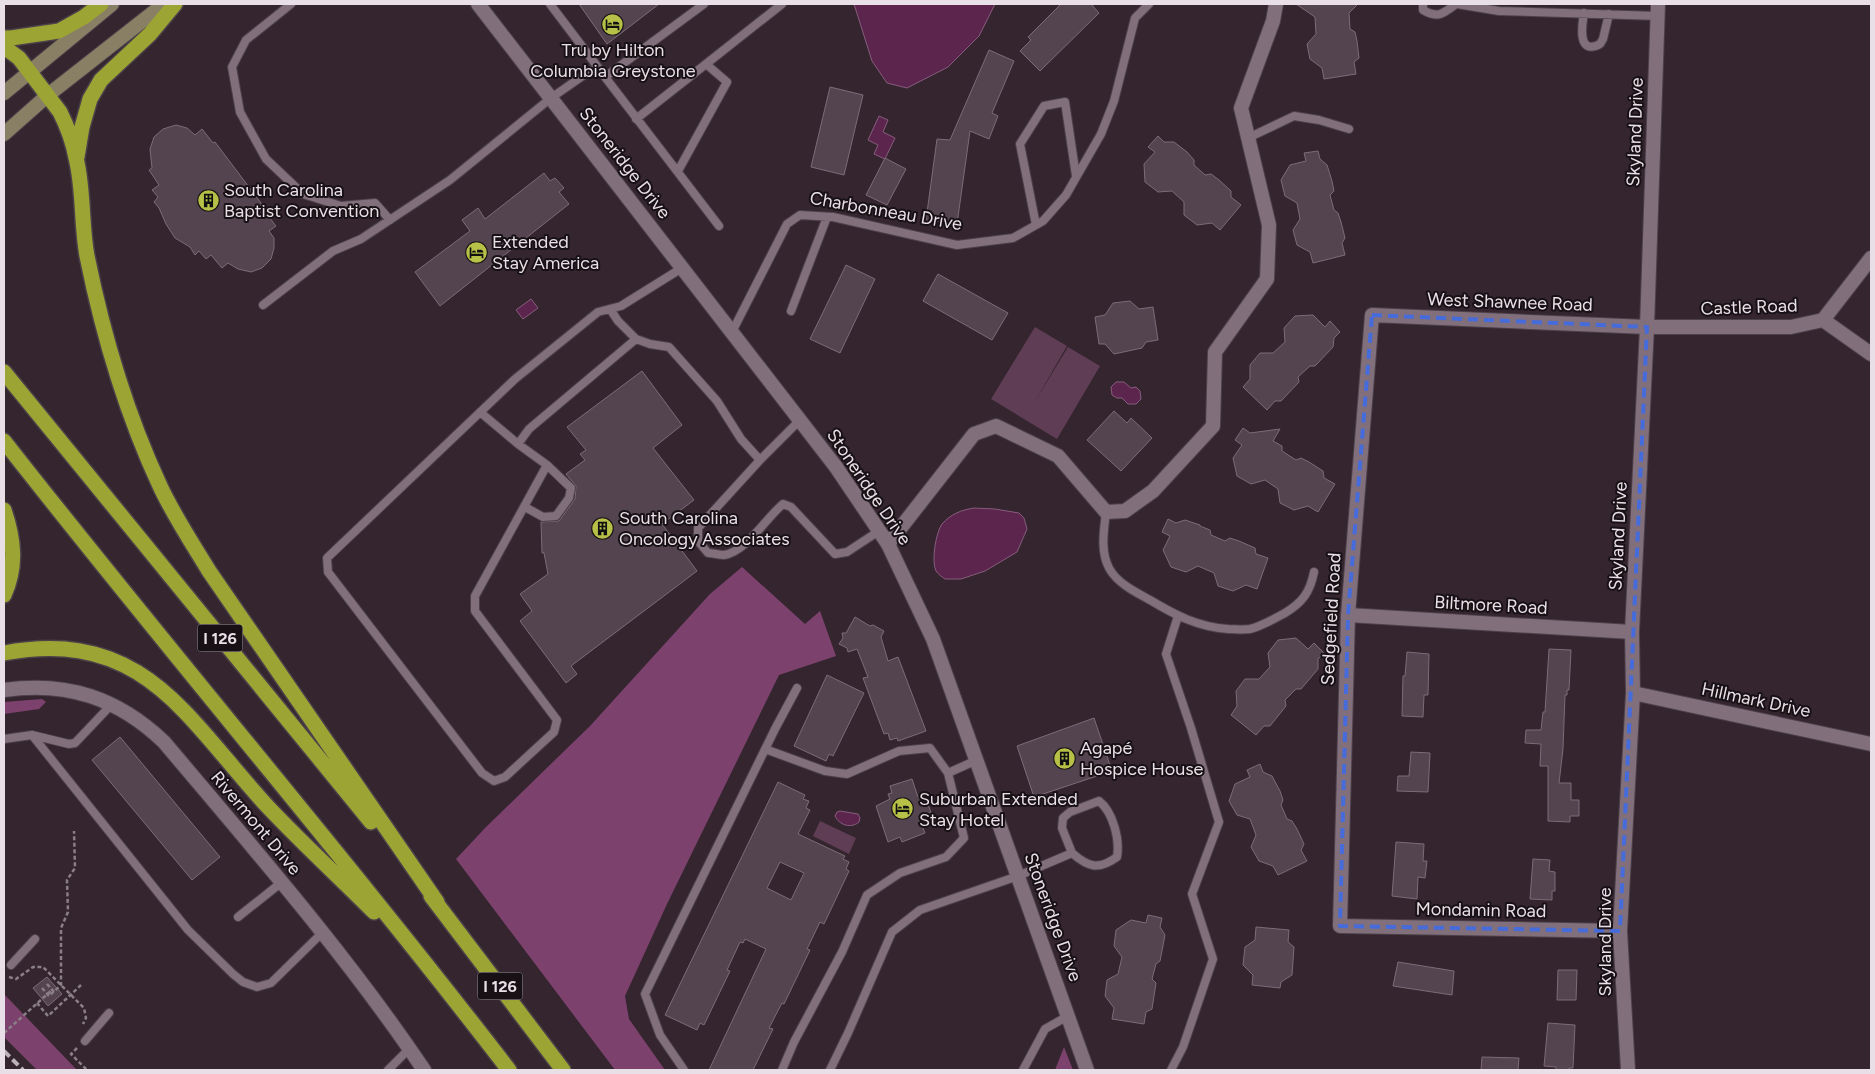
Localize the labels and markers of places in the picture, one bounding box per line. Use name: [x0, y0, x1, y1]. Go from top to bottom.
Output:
hotel icon: Tru by Hilton Columbia Greystone: [601, 13, 625, 37]
place label: Tru by Hilton Columbia Greystone: [530, 39, 696, 82]
place label: South Carolina Baptist Convention: [224, 179, 379, 222]
building icon: South Carolina Baptist Convention: [196, 188, 220, 212]
place label: Extended Stay America: [492, 231, 599, 274]
hotel icon: Extended Stay America: [464, 240, 488, 264]
place label: South Carolina Oncology Associates: [619, 507, 790, 550]
building icon: South Carolina Oncology Associates: [591, 516, 615, 540]
place label: Agapé Hospice House: [1080, 737, 1204, 780]
building icon: Agapé Hospice House: [1052, 746, 1076, 770]
place label: Suburban Extended Stay Hotel: [919, 788, 1078, 831]
hotel icon: Suburban Extended Stay Hotel: [891, 797, 915, 821]

